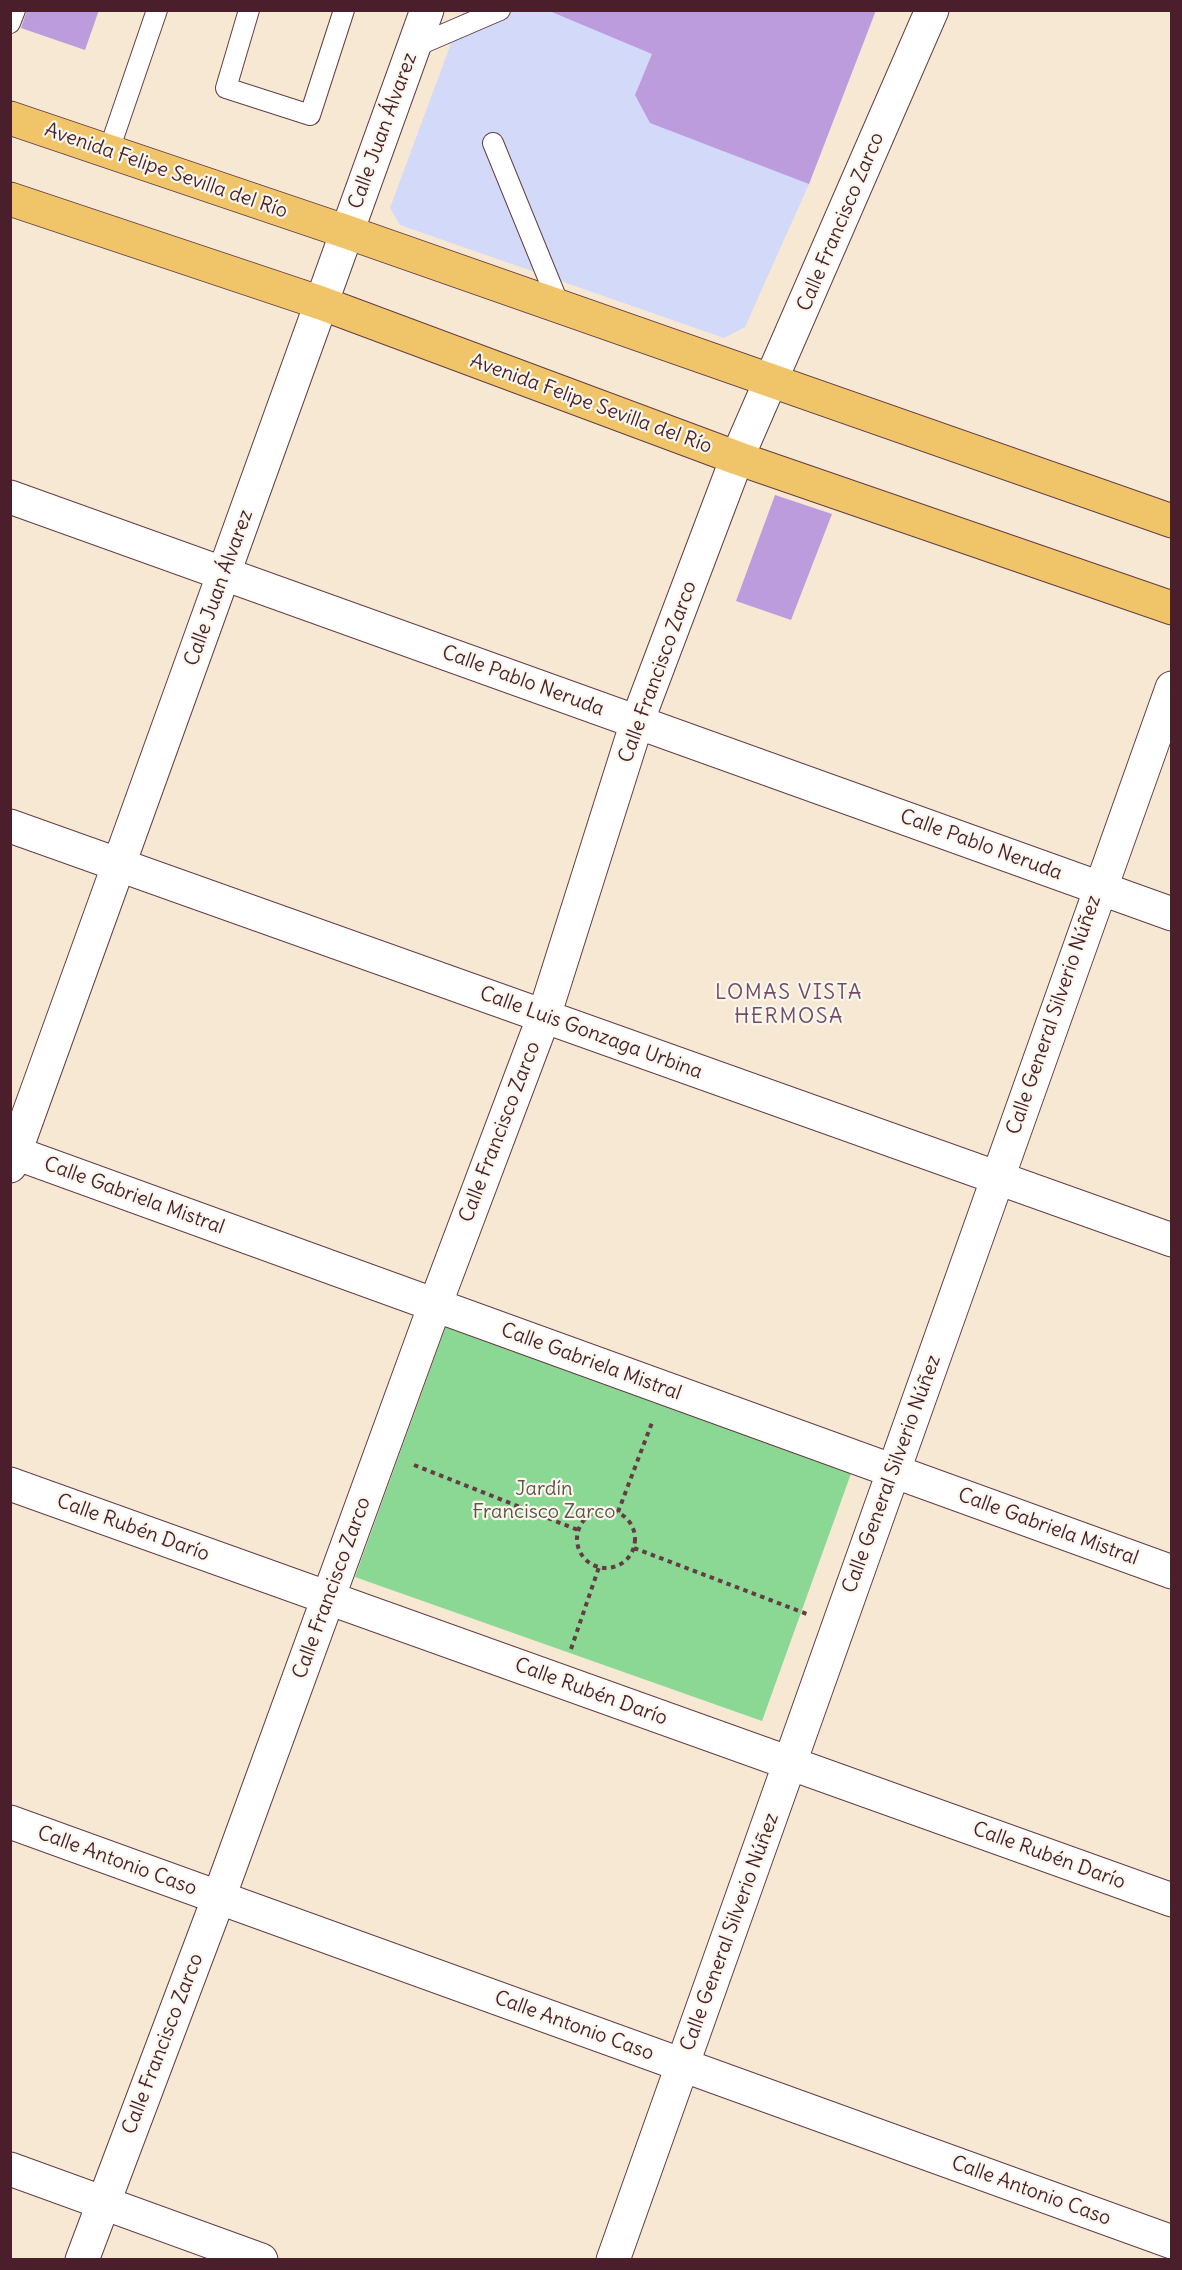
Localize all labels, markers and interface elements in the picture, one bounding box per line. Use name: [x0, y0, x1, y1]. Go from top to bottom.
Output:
street label: Calle Juan Álvarez: [344, 50, 422, 212]
street label: Avenida Felipe Sevilla del Río: [41, 118, 291, 224]
street label: Calle Francisco Zarco: [792, 129, 890, 315]
street label: Avenida Felipe Sevilla del Río: [467, 349, 715, 459]
street label: Calle Juan Álvarez: [180, 507, 258, 669]
street label: Calle Francisco Zarco: [614, 578, 702, 766]
street label: Calle Pablo Neruda: [439, 641, 607, 721]
street label: Calle Pablo Neruda: [897, 805, 1065, 885]
street label: Calle General Silverio Núñez: [1002, 892, 1106, 1138]
district label: LOMAS VISTA HERMOSA: [715, 980, 863, 1030]
street label: Calle Luis Gonzaga Urbina: [476, 982, 706, 1084]
street label: Calle Francisco Zarco: [454, 1038, 546, 1226]
street label: Calle Gabriela Mistral: [41, 1152, 227, 1240]
street label: Calle Gabriela Mistral: [498, 1318, 684, 1406]
street label: Calle General Silverio Núñez: [838, 1352, 946, 1596]
park label: Jardín Francisco Zarco: [473, 1477, 615, 1524]
street label: Calle Gabriela Mistral: [955, 1483, 1141, 1571]
street label: Calle Rubén Darío: [53, 1489, 213, 1567]
street label: Calle Francisco Zarco: [288, 1494, 376, 1682]
street label: Calle Rubén Darío: [511, 1653, 671, 1731]
street label: Calle General Silverio Núñez: [676, 1810, 784, 2054]
street label: Calle Rubén Darío: [969, 1817, 1129, 1895]
street label: Calle Antonio Caso: [34, 1821, 200, 1901]
street label: Calle Francisco Zarco: [117, 1950, 209, 2138]
street label: Calle Antonio Caso: [491, 1986, 657, 2066]
street label: Calle Antonio Caso: [948, 2151, 1114, 2231]

